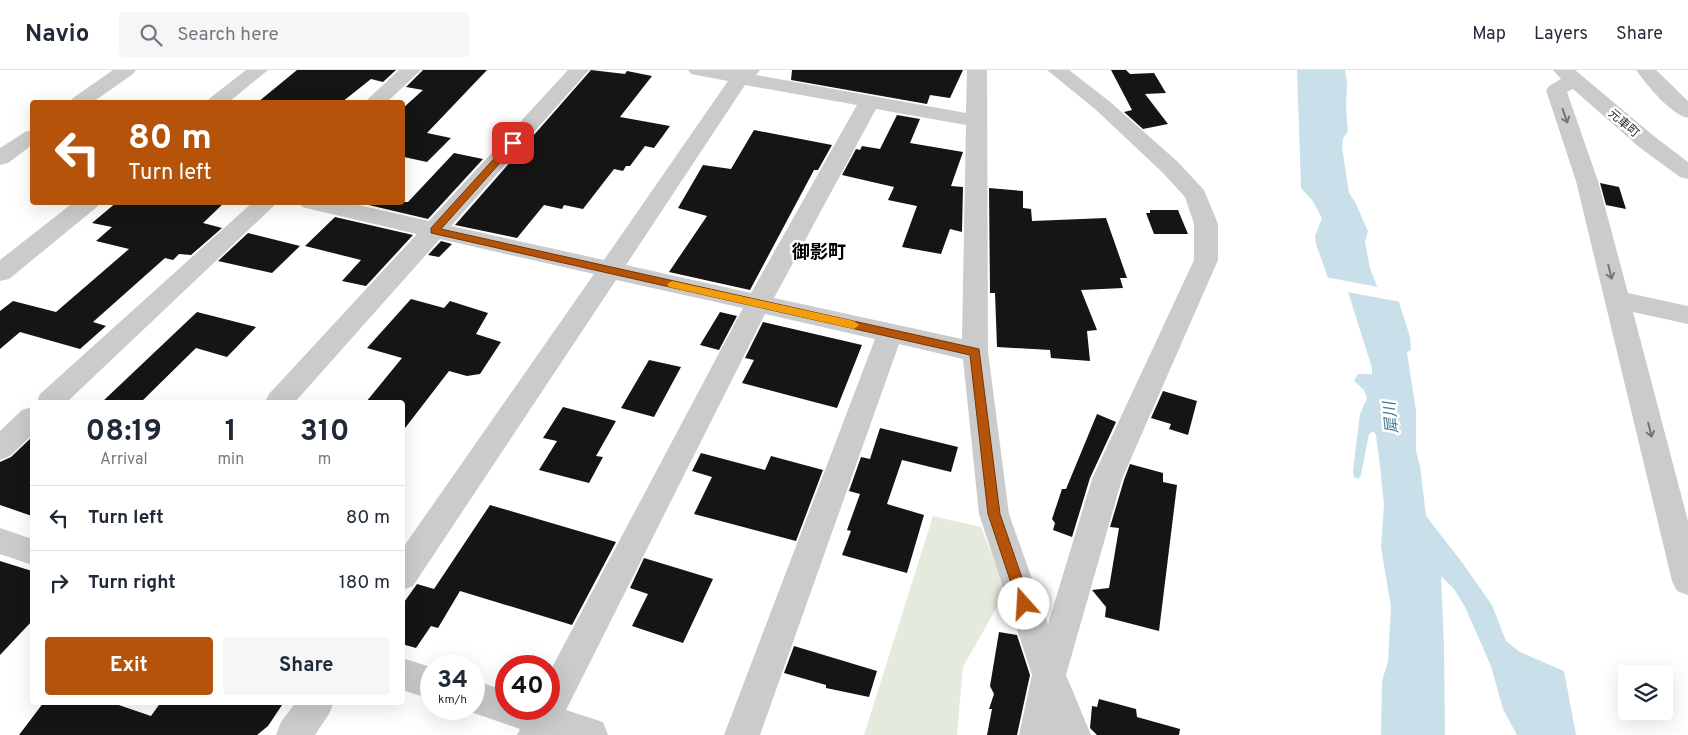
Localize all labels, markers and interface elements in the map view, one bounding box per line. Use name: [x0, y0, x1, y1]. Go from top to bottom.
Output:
search box: [119, 12, 469, 57]
text: Navio: [25, 20, 89, 50]
icon: search: [137, 21, 165, 49]
text: Search here: [177, 23, 279, 47]
text: Map: [1472, 23, 1506, 46]
text: Layers: [1534, 23, 1588, 46]
text: Share: [1616, 23, 1663, 46]
street label: 元車町: [1604, 106, 1642, 141]
one-way arrow: [1561, 108, 1570, 124]
text: 80 m: [128, 117, 212, 161]
icon: left: [45, 120, 110, 185]
pin: [492, 122, 534, 164]
icon: arrive: [499, 129, 527, 157]
text: Turn left: [128, 160, 211, 187]
district label: 御影町: [791, 242, 846, 265]
one-way arrow: [1606, 264, 1615, 280]
water label: 犀川: [1380, 399, 1404, 435]
text: 08:19: [86, 414, 162, 451]
text: 1: [225, 414, 237, 451]
text: 310: [300, 414, 349, 451]
one-way arrow: [1645, 421, 1655, 437]
text: Arrival: [100, 450, 148, 470]
text: min: [218, 450, 244, 470]
text: m: [318, 450, 331, 470]
icon: left: [45, 504, 73, 532]
text: Turn left: [88, 506, 164, 530]
text: 80 m: [346, 506, 390, 530]
icon: right: [45, 569, 73, 597]
text: Turn right: [88, 571, 176, 595]
text: 180 m: [339, 571, 390, 595]
position arrow: [997, 577, 1049, 629]
button: Exit: [45, 637, 213, 695]
button: Share: [223, 637, 390, 695]
speed limit sign: 40: [495, 655, 560, 720]
text: 34: [437, 665, 468, 697]
map controls: [1618, 665, 1673, 720]
button: layers: [1618, 665, 1673, 720]
text: km/h: [438, 692, 467, 708]

